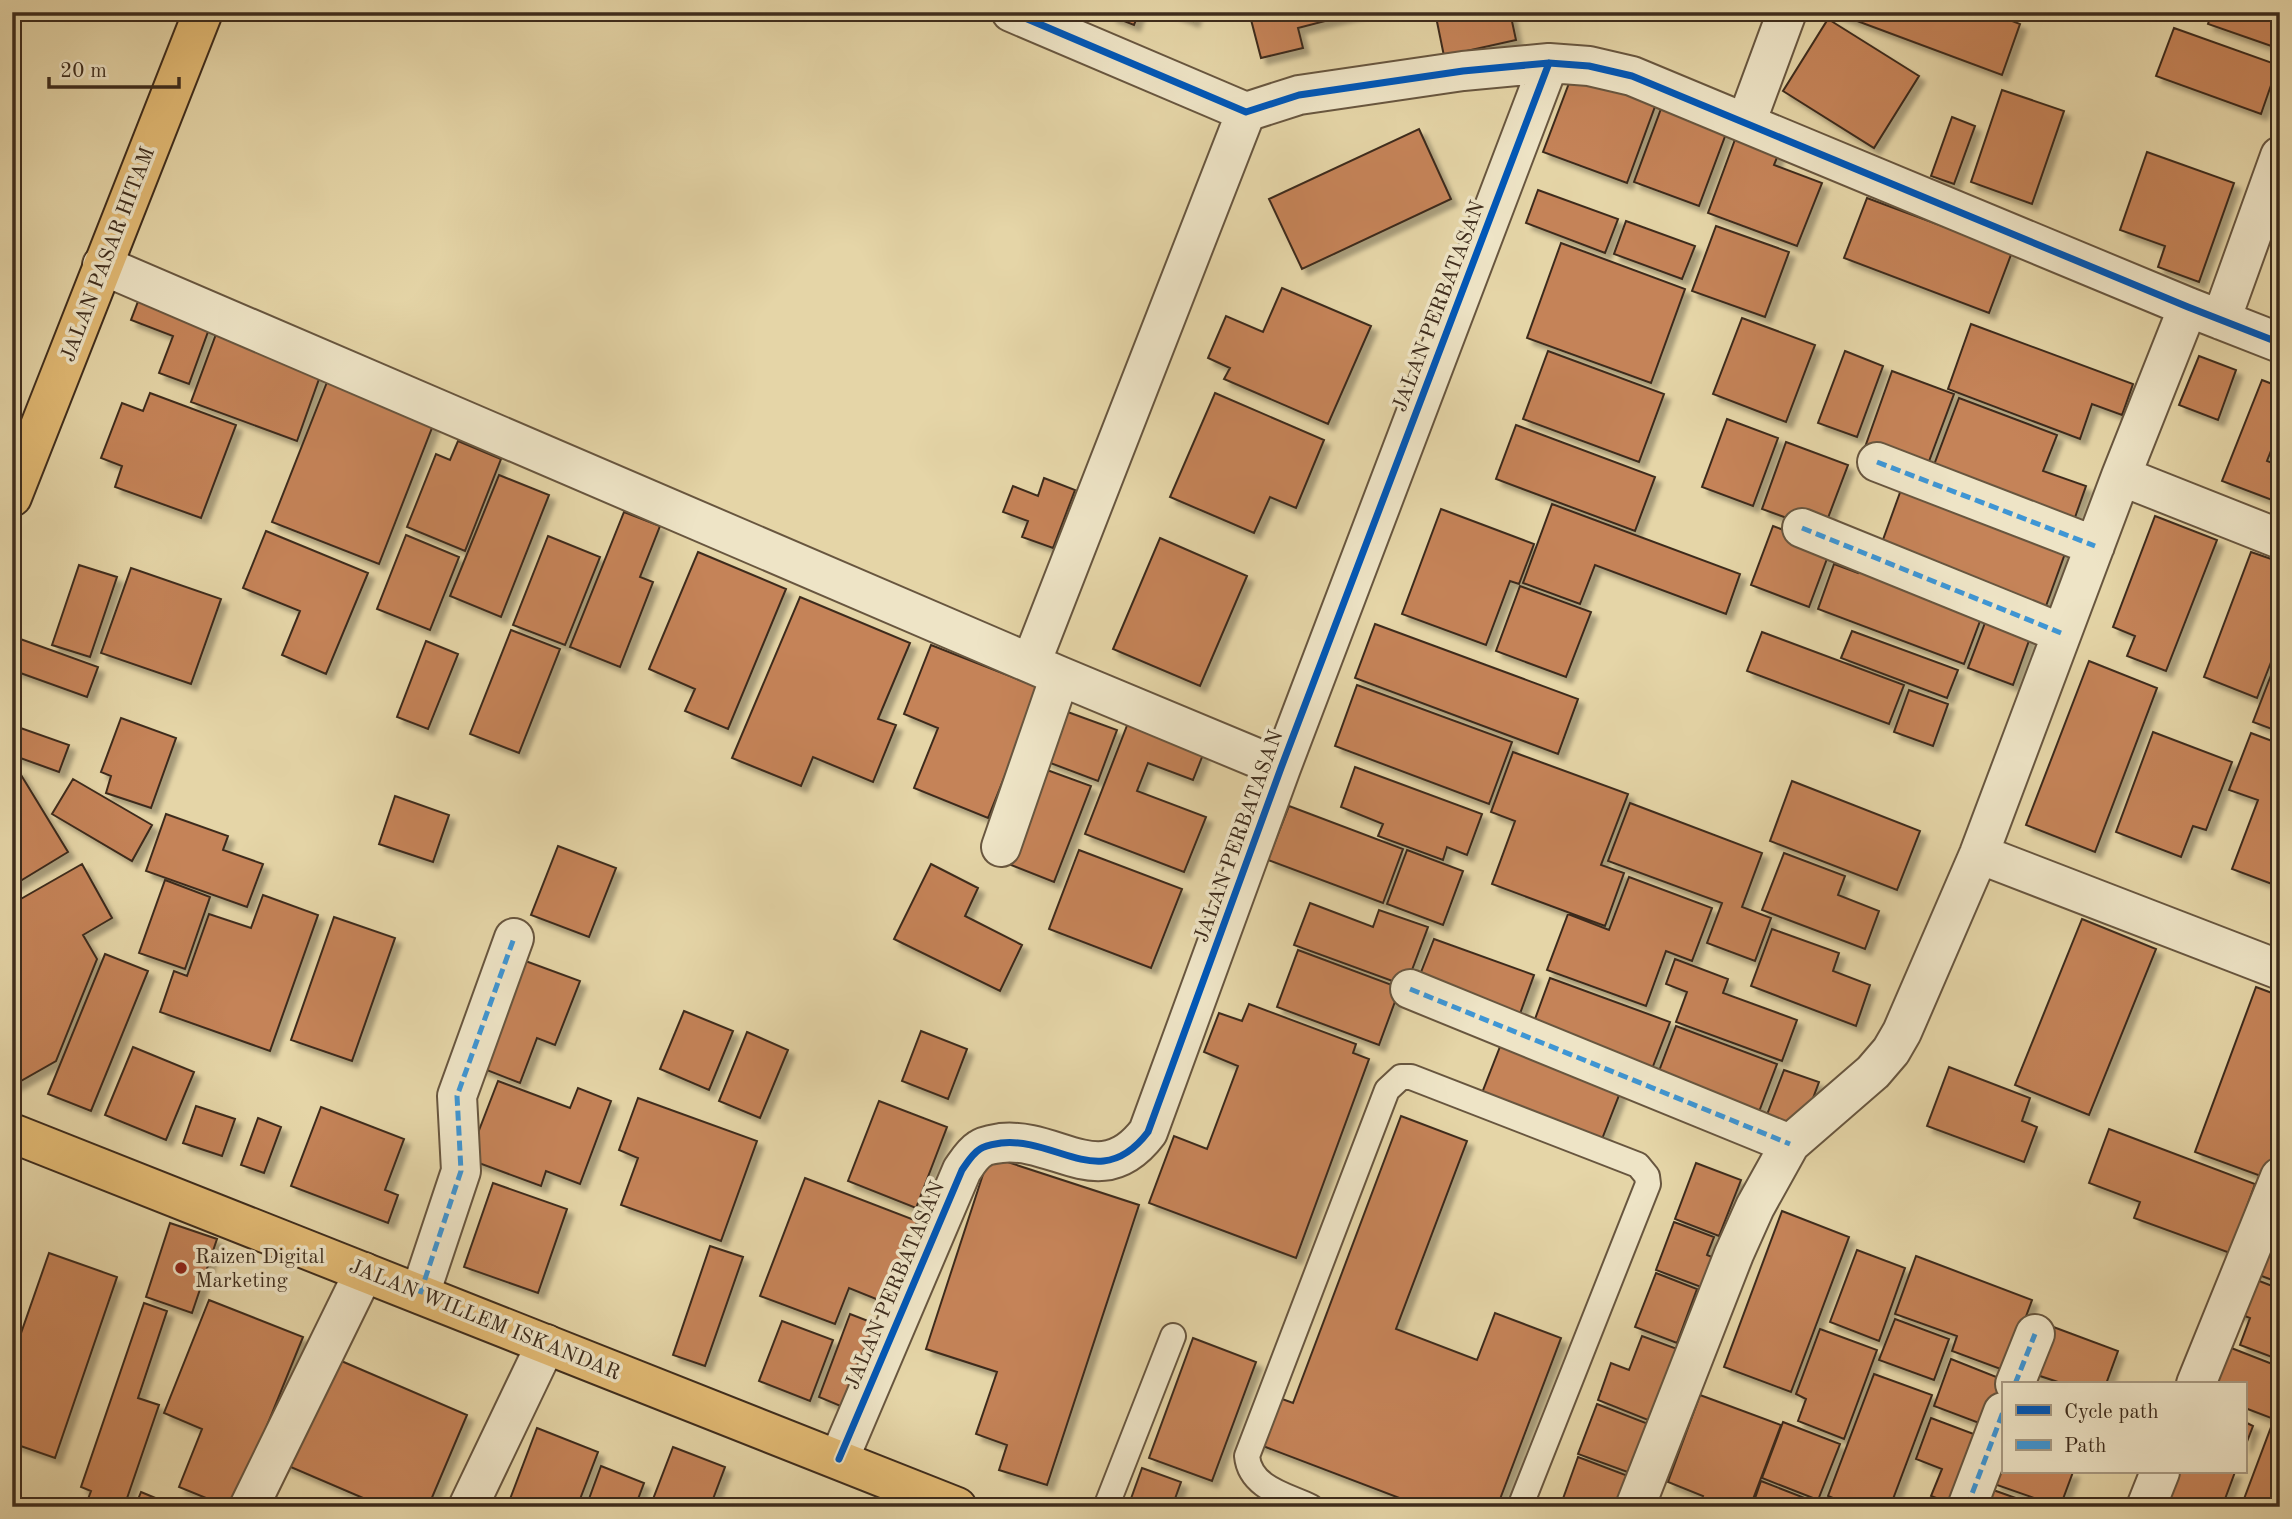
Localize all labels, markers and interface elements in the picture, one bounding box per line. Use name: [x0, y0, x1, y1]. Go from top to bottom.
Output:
scale bar: [49, 46, 178, 90]
text: 20 m: [60, 61, 107, 82]
street label: JALAN PASAR HITAM: [58, 144, 159, 365]
street label: JALAN PERBATASAN: [1389, 198, 1489, 415]
street label: JALAN PERBATASAN: [1191, 728, 1288, 945]
street label: JALAN PERBATASAN: [842, 1178, 949, 1393]
place label: Raizen Digital Marketing: [195, 1247, 325, 1292]
street label: JALAN WILLEM ISKANDAR: [346, 1256, 623, 1385]
marker: Raizen Digital Marketing: [173, 1260, 189, 1276]
legend: [2002, 1382, 2246, 1474]
text: Cycle path: [2064, 1402, 2159, 1423]
text: Path: [2064, 1436, 2107, 1457]

